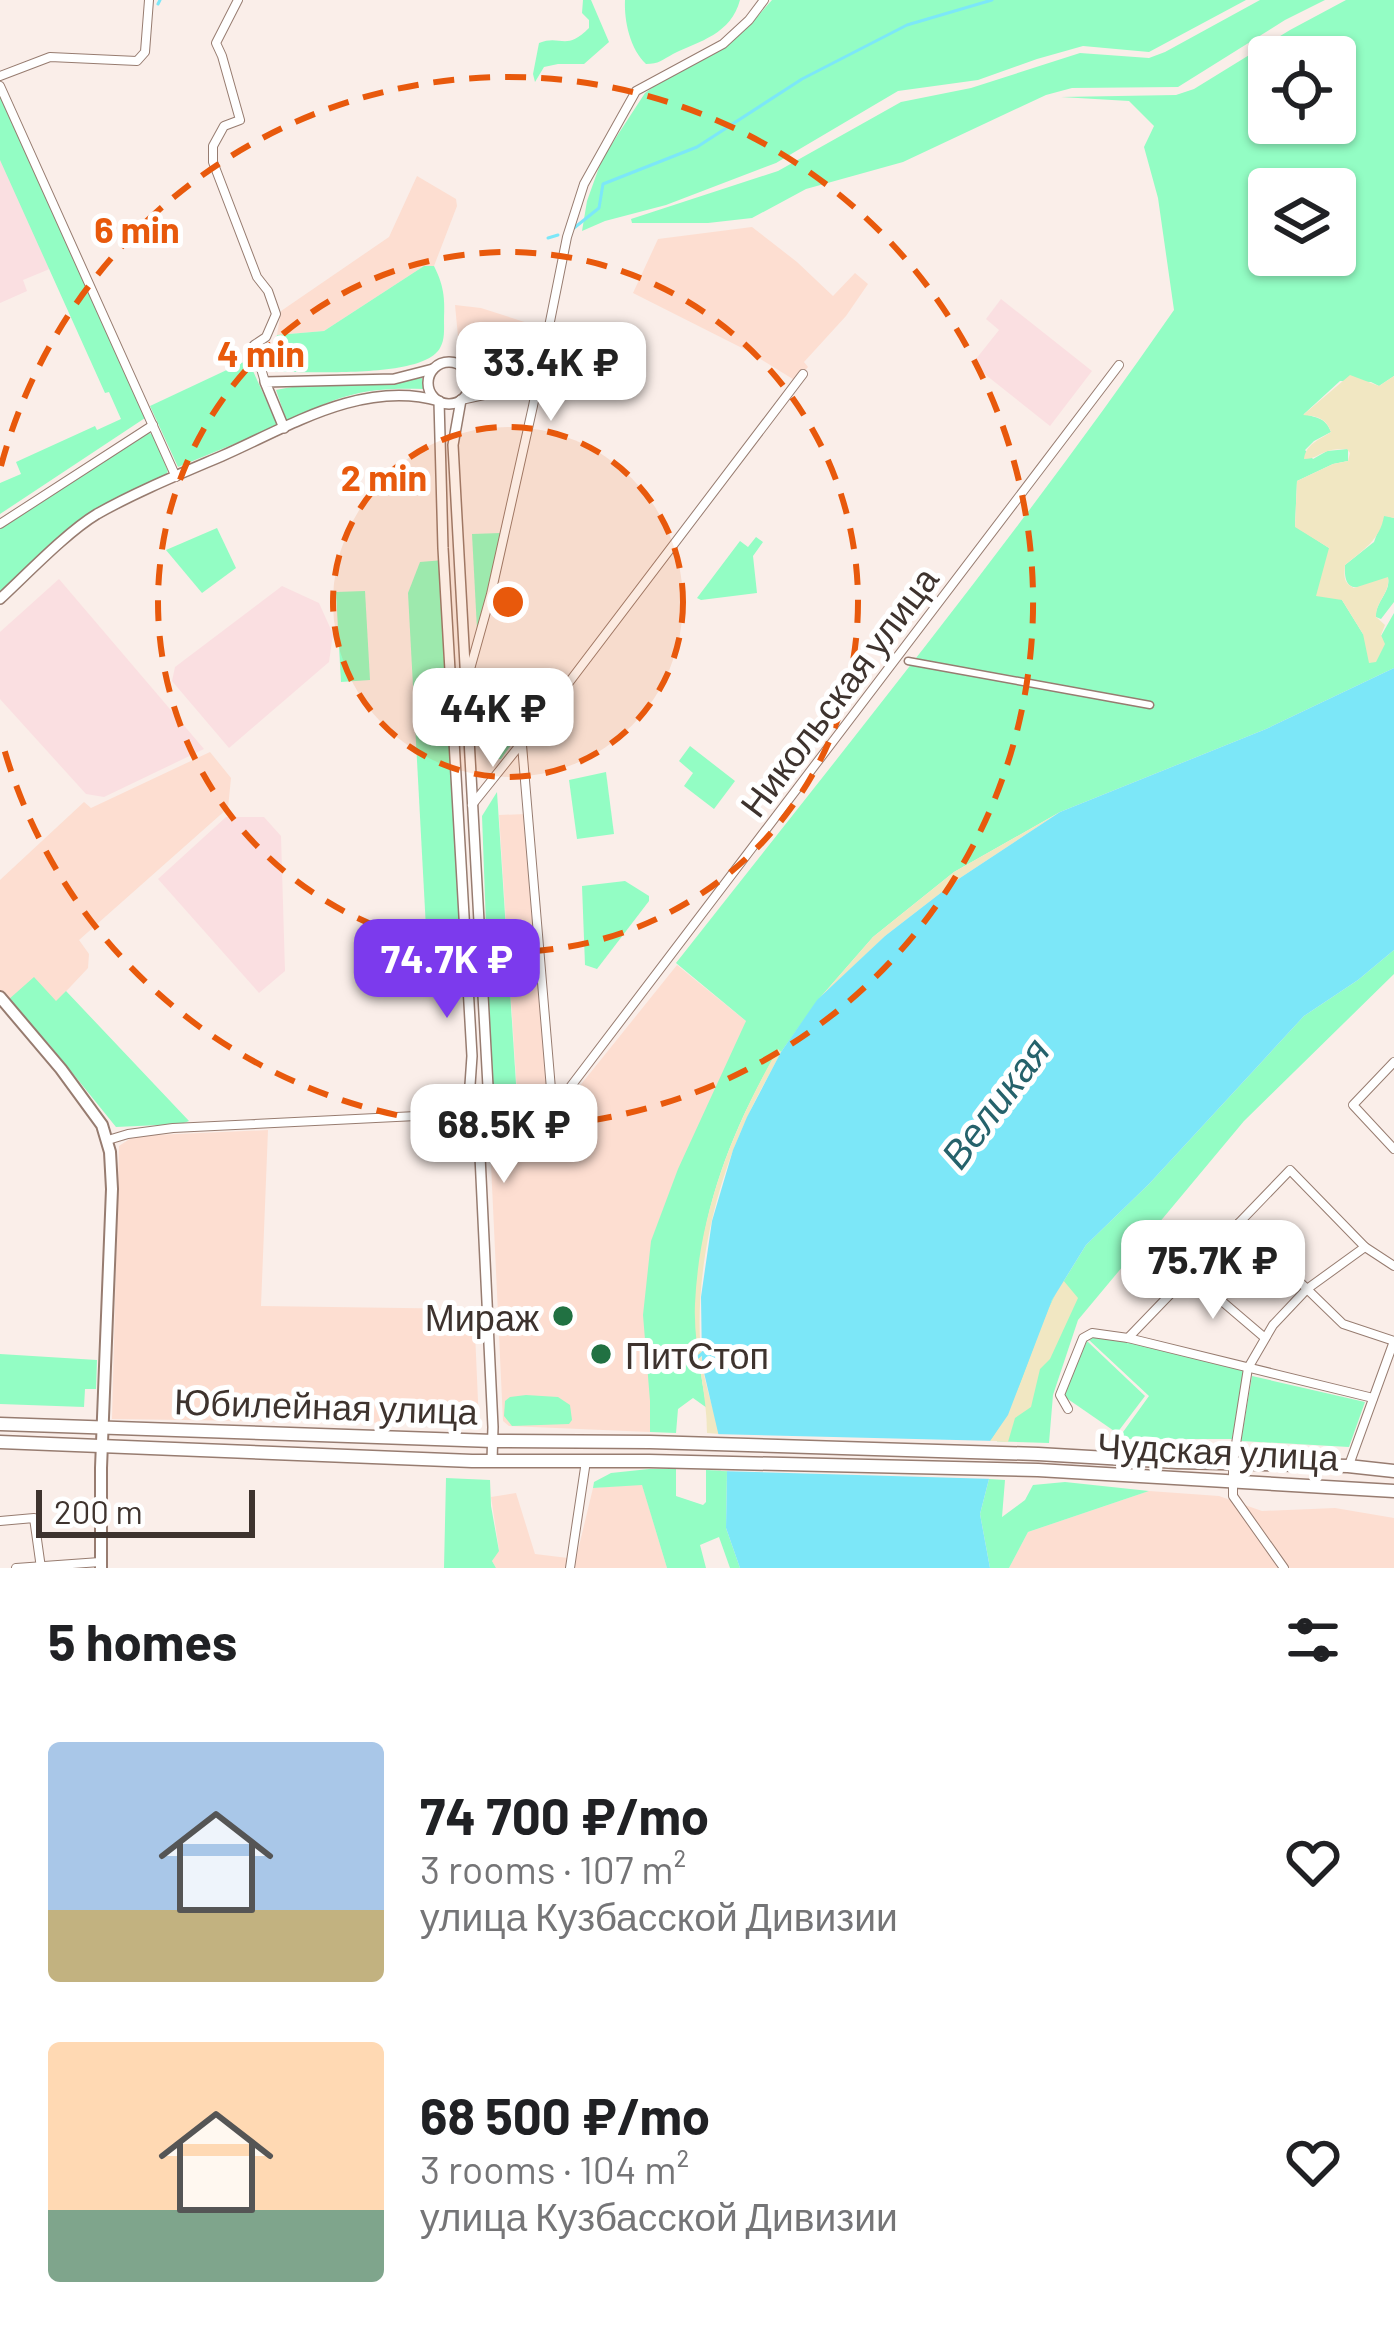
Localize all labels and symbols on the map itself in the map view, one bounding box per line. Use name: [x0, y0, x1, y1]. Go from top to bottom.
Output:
text: 6 min: [94, 207, 180, 250]
pin: 33.4K ₽: [440, 322, 662, 424]
text: 4 min: [217, 331, 305, 374]
text: 2 min: [341, 455, 427, 498]
street label: Никольская улица: [730, 557, 947, 825]
centre of rings: [487, 581, 529, 623]
pin: 44K ₽: [409, 668, 577, 770]
pin: 74.7K ₽: [336, 919, 558, 1021]
water label: Великая: [930, 1027, 1058, 1176]
pin: 68.5K ₽: [393, 1084, 615, 1186]
pin: 75.7K ₽: [1102, 1220, 1324, 1322]
place label: Мираж: [425, 1295, 539, 1339]
marker: Мираж: [550, 1303, 576, 1329]
place label: ПитСтоп: [625, 1333, 769, 1376]
marker: ПитСтоп: [588, 1341, 614, 1367]
street label: Юбилейная улица: [173, 1378, 480, 1433]
street label: Чудская улица: [1096, 1422, 1341, 1479]
scale bar: [36, 1484, 255, 1537]

